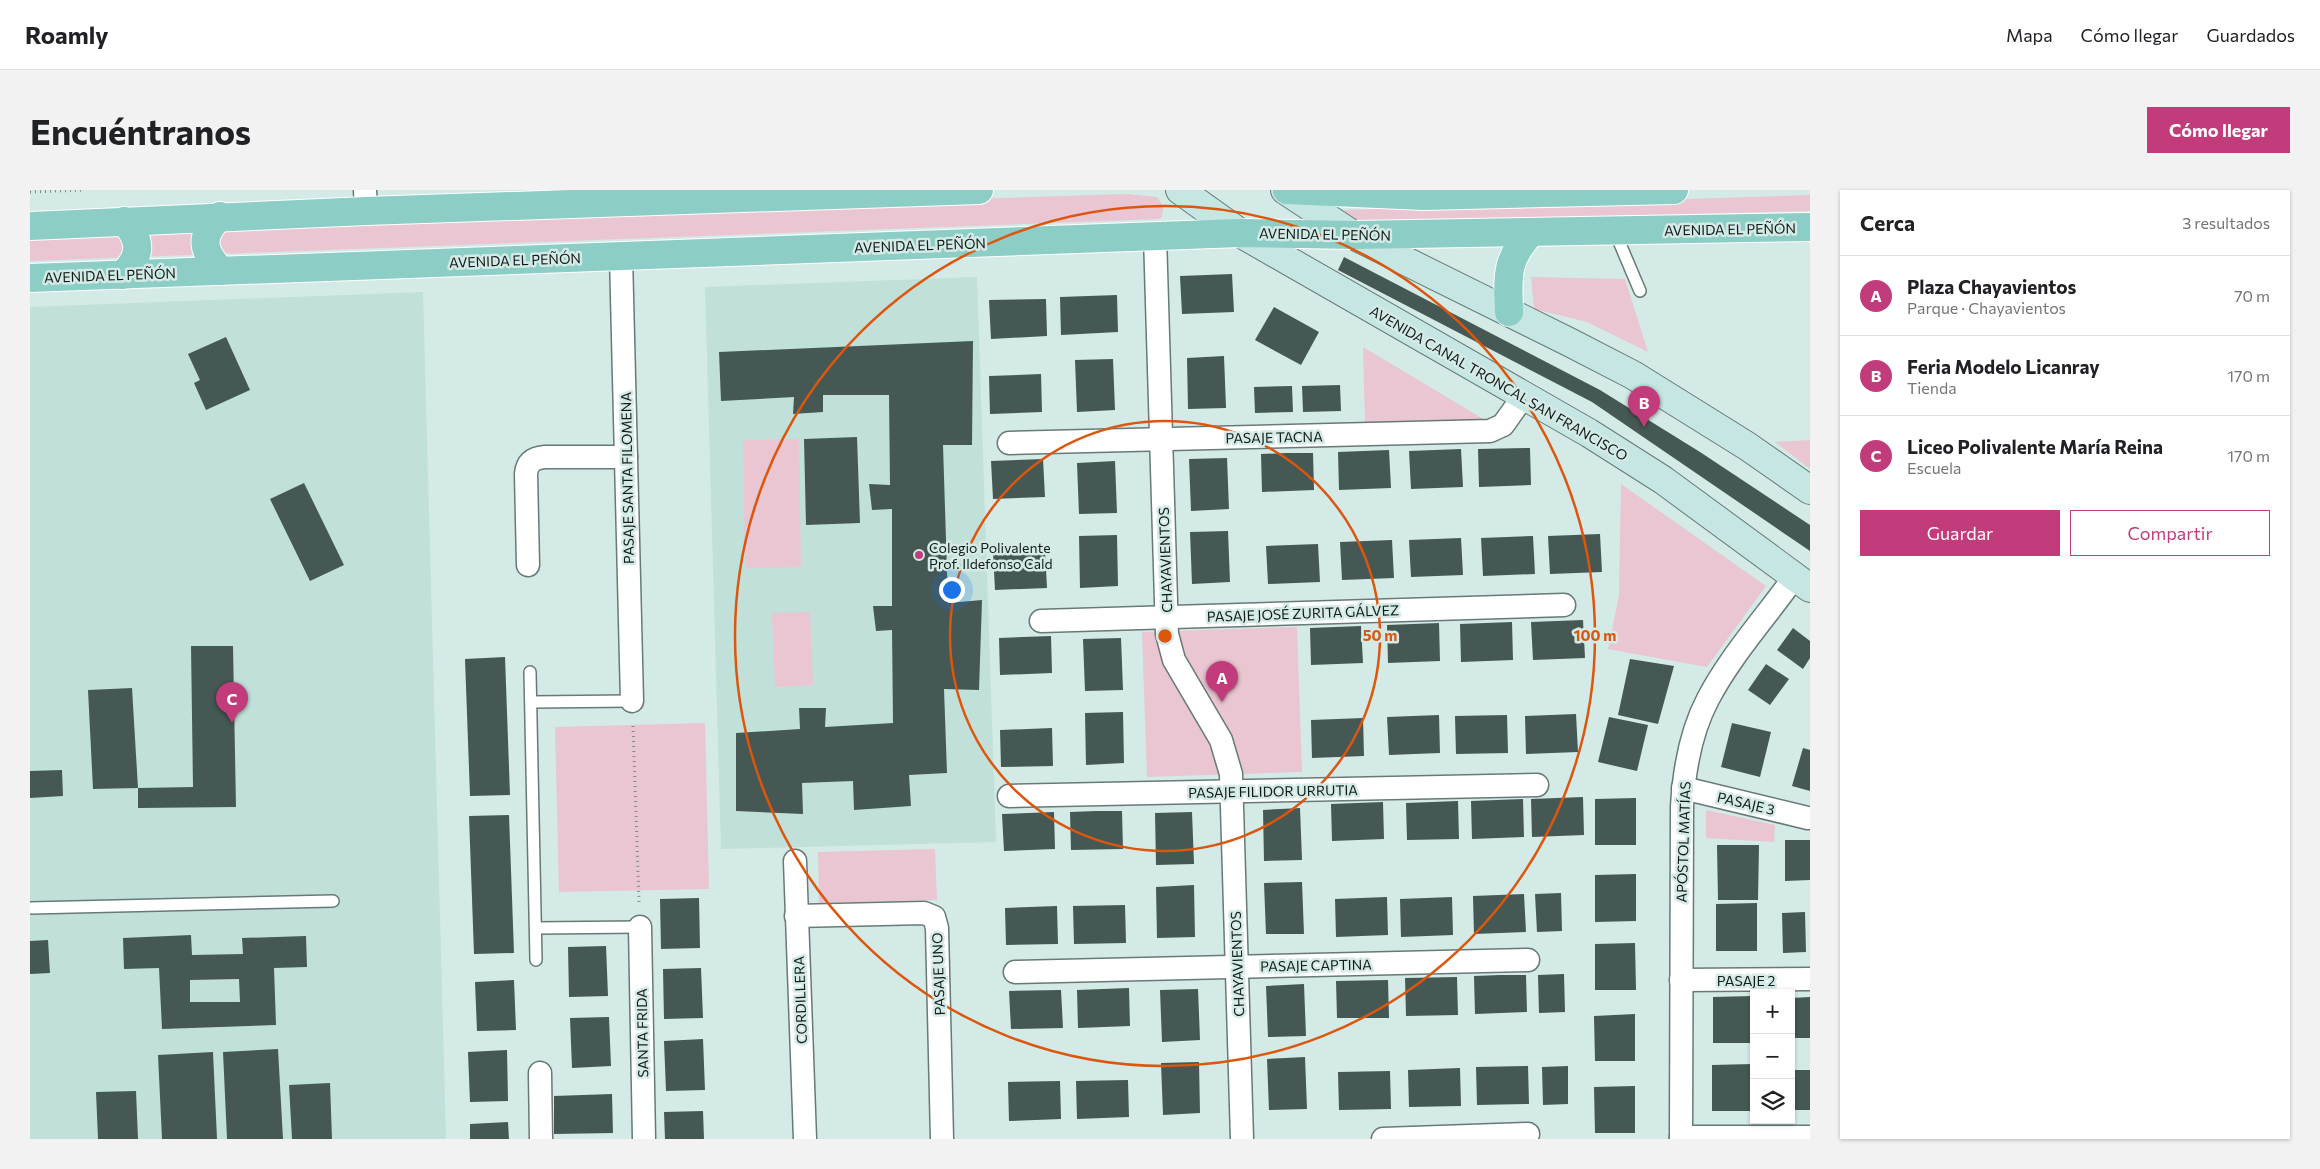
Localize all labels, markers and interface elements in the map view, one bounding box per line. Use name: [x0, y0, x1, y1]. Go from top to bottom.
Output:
text: Roamly: [25, 20, 108, 49]
text: Mapa: [2006, 24, 2053, 46]
text: Cómo llegar: [2081, 24, 2178, 46]
text: Guardados: [2206, 24, 2295, 46]
button: Cómo llegar: [2147, 107, 2290, 153]
text: Encuéntranos: [30, 109, 251, 152]
text: Cerca: [1860, 210, 1915, 235]
text: 3 resultados: [2182, 213, 2270, 232]
street label: AVENIDA EL PEÑÓN: [1664, 219, 1796, 239]
street label: AVENIDA EL PEÑÓN: [1259, 224, 1391, 244]
street label: AVENIDA EL PEÑÓN: [854, 234, 986, 256]
street label: AVENIDA EL PEÑÓN: [449, 249, 581, 271]
street label: AVENIDA EL PEÑÓN: [44, 264, 176, 286]
text: Plaza Chayavientos: [1907, 275, 2076, 298]
text: A: [1870, 286, 1882, 305]
text: 70 m: [2234, 286, 2270, 305]
text: Parque · Chayavientos: [1907, 298, 2066, 317]
street label: AVENIDA CANAL TRONCAL SAN FRANCISCO: [1367, 302, 1631, 464]
text: Feria Modelo Licanray: [1907, 355, 2100, 378]
text: B: [1871, 366, 1881, 385]
text: 170 m: [2227, 366, 2270, 385]
text: Tienda: [1907, 378, 1957, 397]
pin: B: [1628, 386, 1660, 427]
street label: PASAJE SANTA FILOMENA: [617, 392, 637, 564]
street label: PASAJE TACNA: [1225, 428, 1323, 446]
text: Liceo Polivalente María Reina: [1907, 435, 2163, 458]
text: C: [1871, 446, 1881, 465]
text: 170 m: [2227, 446, 2270, 465]
text: Escuela: [1907, 458, 1961, 477]
street label: CHAYAVIENTOS: [1155, 507, 1175, 613]
button: Guardar: [1860, 510, 2060, 556]
button: Compartir: [2070, 510, 2270, 556]
place label: Colegio Polivalente Prof. Ildefonso Cald: [929, 539, 1053, 572]
marker: Colegio Polivalente Prof. Ildefonso Cald: [913, 549, 925, 561]
your location: [939, 577, 965, 603]
street label: PASAJE JOSÉ ZURITA GÁLVEZ: [1207, 601, 1399, 625]
text: 50 m: [1363, 626, 1397, 644]
text: 100 m: [1574, 626, 1616, 644]
centre of rings: [1156, 627, 1174, 645]
pin: A: [1206, 661, 1238, 702]
pin: C: [216, 682, 248, 723]
street label: PASAJE FILIDOR URRUTIA: [1188, 781, 1358, 801]
street label: APÓSTOL MATÍAS: [1672, 781, 1694, 903]
street label: PASAJE 3: [1716, 788, 1776, 818]
street label: CHAYAVIENTOS: [1227, 911, 1247, 1017]
street label: PASAJE UNO: [928, 932, 948, 1016]
street label: CORDILLERA: [790, 955, 810, 1044]
street label: PASAJE CAPTINA: [1260, 956, 1372, 974]
street label: PASAJE 2: [1717, 972, 1775, 989]
street label: SANTA FRIDA: [633, 988, 651, 1078]
map controls: [1750, 989, 1795, 1124]
button: +: [1750, 989, 1795, 1034]
button: −: [1750, 1034, 1795, 1079]
button: layers: [1750, 1079, 1795, 1124]

